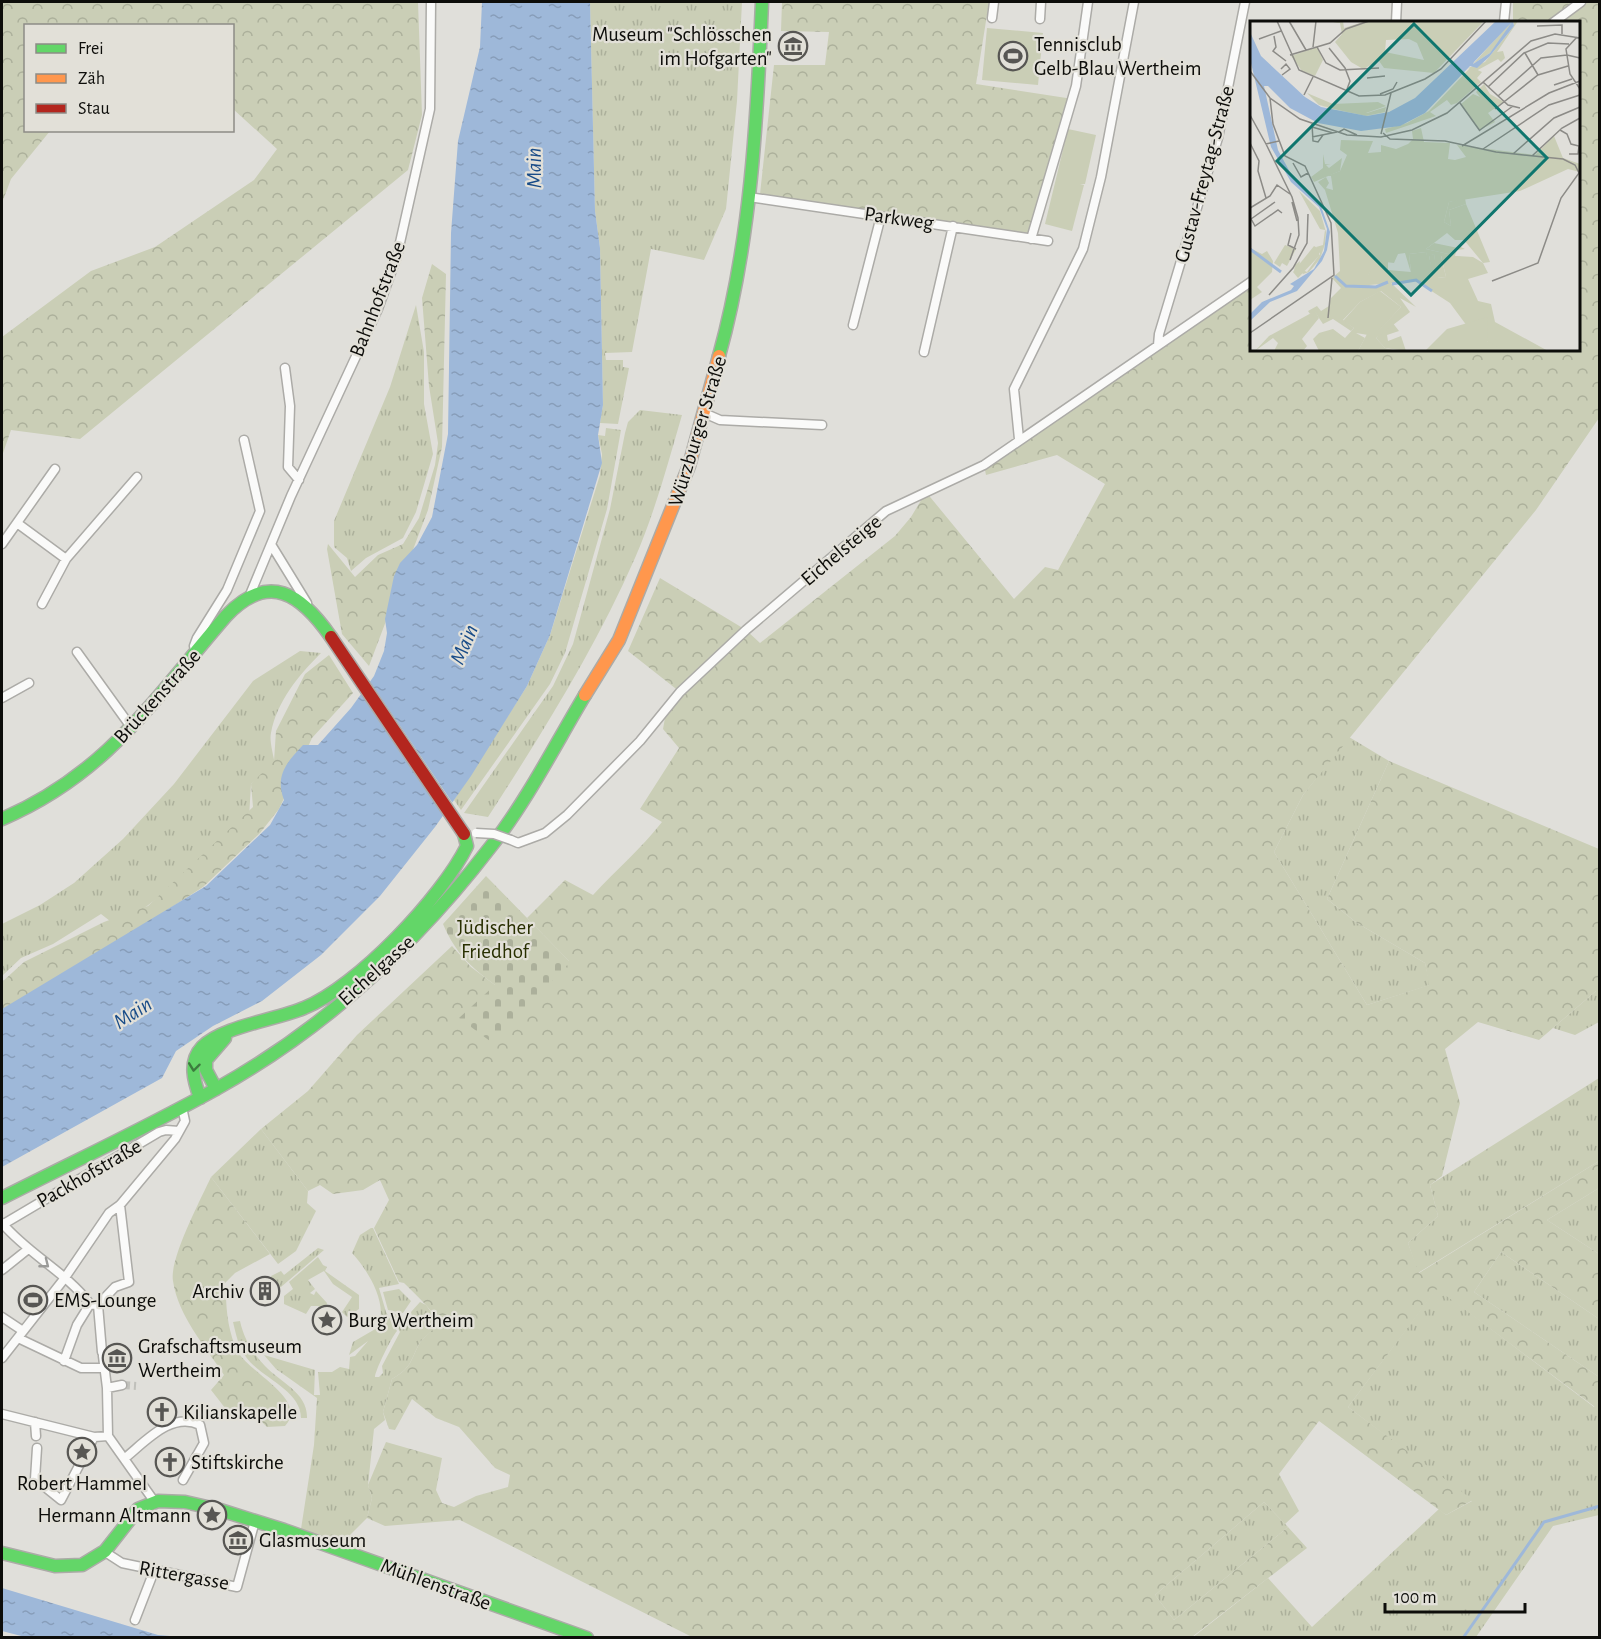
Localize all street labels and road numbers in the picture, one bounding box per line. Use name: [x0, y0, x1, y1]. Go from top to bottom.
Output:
street label: Gustav-Freytag-Straße: [1171, 84, 1238, 265]
street label: Parkweg: [863, 203, 936, 234]
street label: Bahnhofstraße: [346, 239, 409, 360]
street label: Würzburger Straße: [665, 353, 730, 509]
street label: Eichelsteige: [797, 511, 886, 590]
street label: Brückenstraße: [110, 645, 205, 747]
street label: Eichelgasse: [334, 931, 418, 1010]
street label: Packhofstraße: [33, 1135, 145, 1212]
street label: Mühlenstraße: [378, 1555, 494, 1614]
street label: Rittergasse: [137, 1557, 231, 1594]

